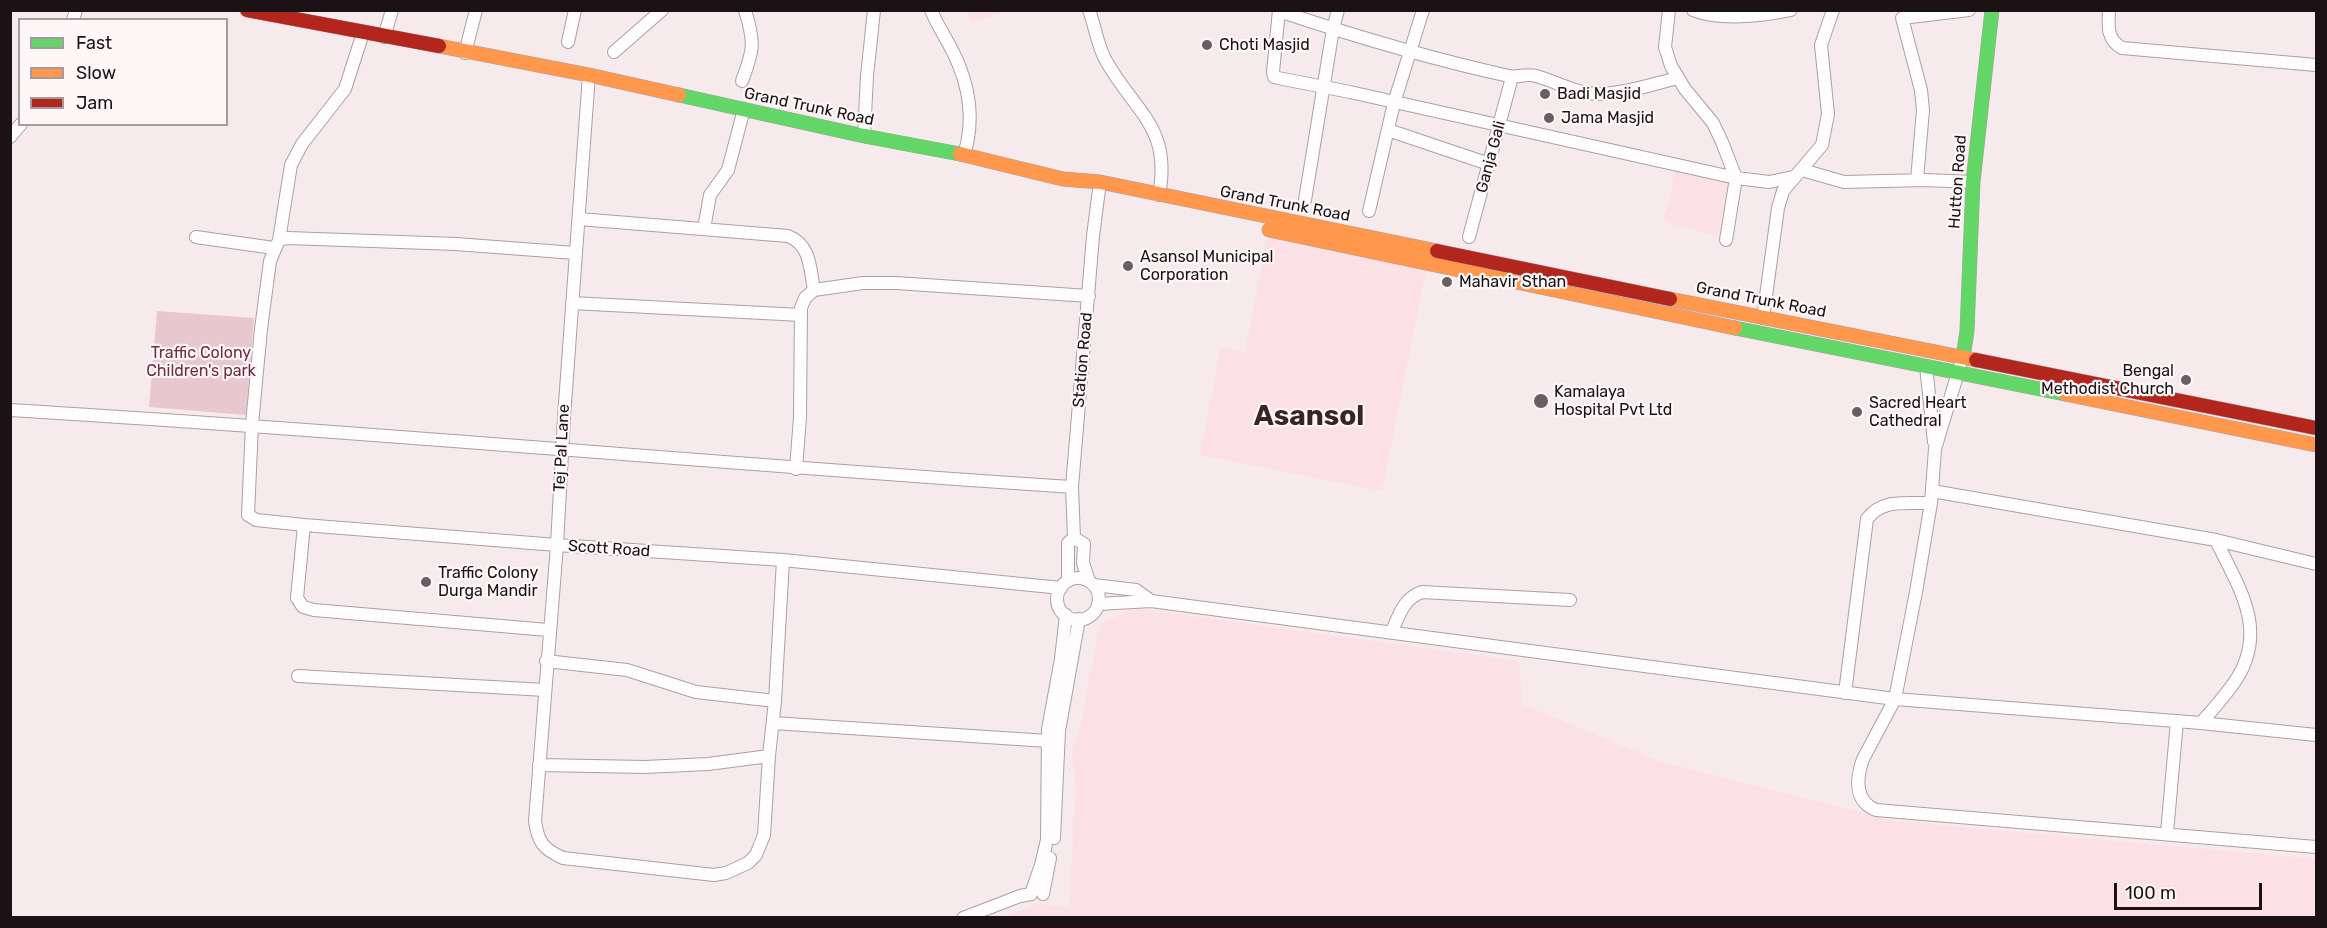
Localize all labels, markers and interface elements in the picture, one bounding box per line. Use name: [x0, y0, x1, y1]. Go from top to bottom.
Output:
legend: [18, 18, 228, 126]
text: Fast: [76, 32, 112, 54]
place label: Choti Masjid: [1219, 35, 1310, 55]
marker: Choti Masjid: [1200, 38, 1214, 52]
text: Slow: [76, 62, 116, 84]
street label: Grand Trunk Road: [742, 84, 876, 130]
place label: Badi Masjid: [1557, 84, 1641, 104]
marker: Badi Masjid: [1538, 87, 1552, 101]
text: Jam: [76, 92, 113, 114]
place label: Jama Masjid: [1561, 108, 1654, 128]
marker: Jama Masjid: [1542, 111, 1556, 125]
street label: Ganja Gali: [1472, 119, 1510, 195]
street label: Hutton Road: [1945, 134, 1971, 230]
street label: Grand Trunk Road: [1218, 182, 1352, 226]
place label: Asansol Municipal Corporation: [1140, 247, 1273, 285]
marker: Asansol Municipal Corporation: [1121, 259, 1135, 273]
place label: Mahavir Sthan: [1459, 272, 1566, 292]
marker: Mahavir Sthan: [1440, 275, 1454, 289]
street label: Grand Trunk Road: [1694, 278, 1828, 322]
street label: Station Road: [1069, 311, 1097, 409]
park label: Traffic Colony Children's park: [146, 343, 256, 381]
place label: Bengal Methodist Church: [2041, 361, 2174, 399]
marker: Bengal Methodist Church: [2179, 373, 2193, 387]
place label: Kamalaya Hospital Pvt Ltd: [1554, 382, 1672, 420]
marker: Kamalaya Hospital Pvt Ltd: [1532, 392, 1550, 410]
place label: Sacred Heart Cathedral: [1869, 393, 1966, 431]
district label: Asansol: [1254, 400, 1364, 434]
street label: Tej Pal Lane: [550, 404, 574, 492]
marker: Sacred Heart Cathedral: [1850, 405, 1864, 419]
street label: Scott Road: [567, 537, 651, 561]
place label: Traffic Colony Durga Mandir: [438, 563, 538, 601]
marker: Traffic Colony Durga Mandir: [419, 575, 433, 589]
scale bar: [2117, 871, 2266, 909]
text: 100 m: [2125, 882, 2176, 904]

